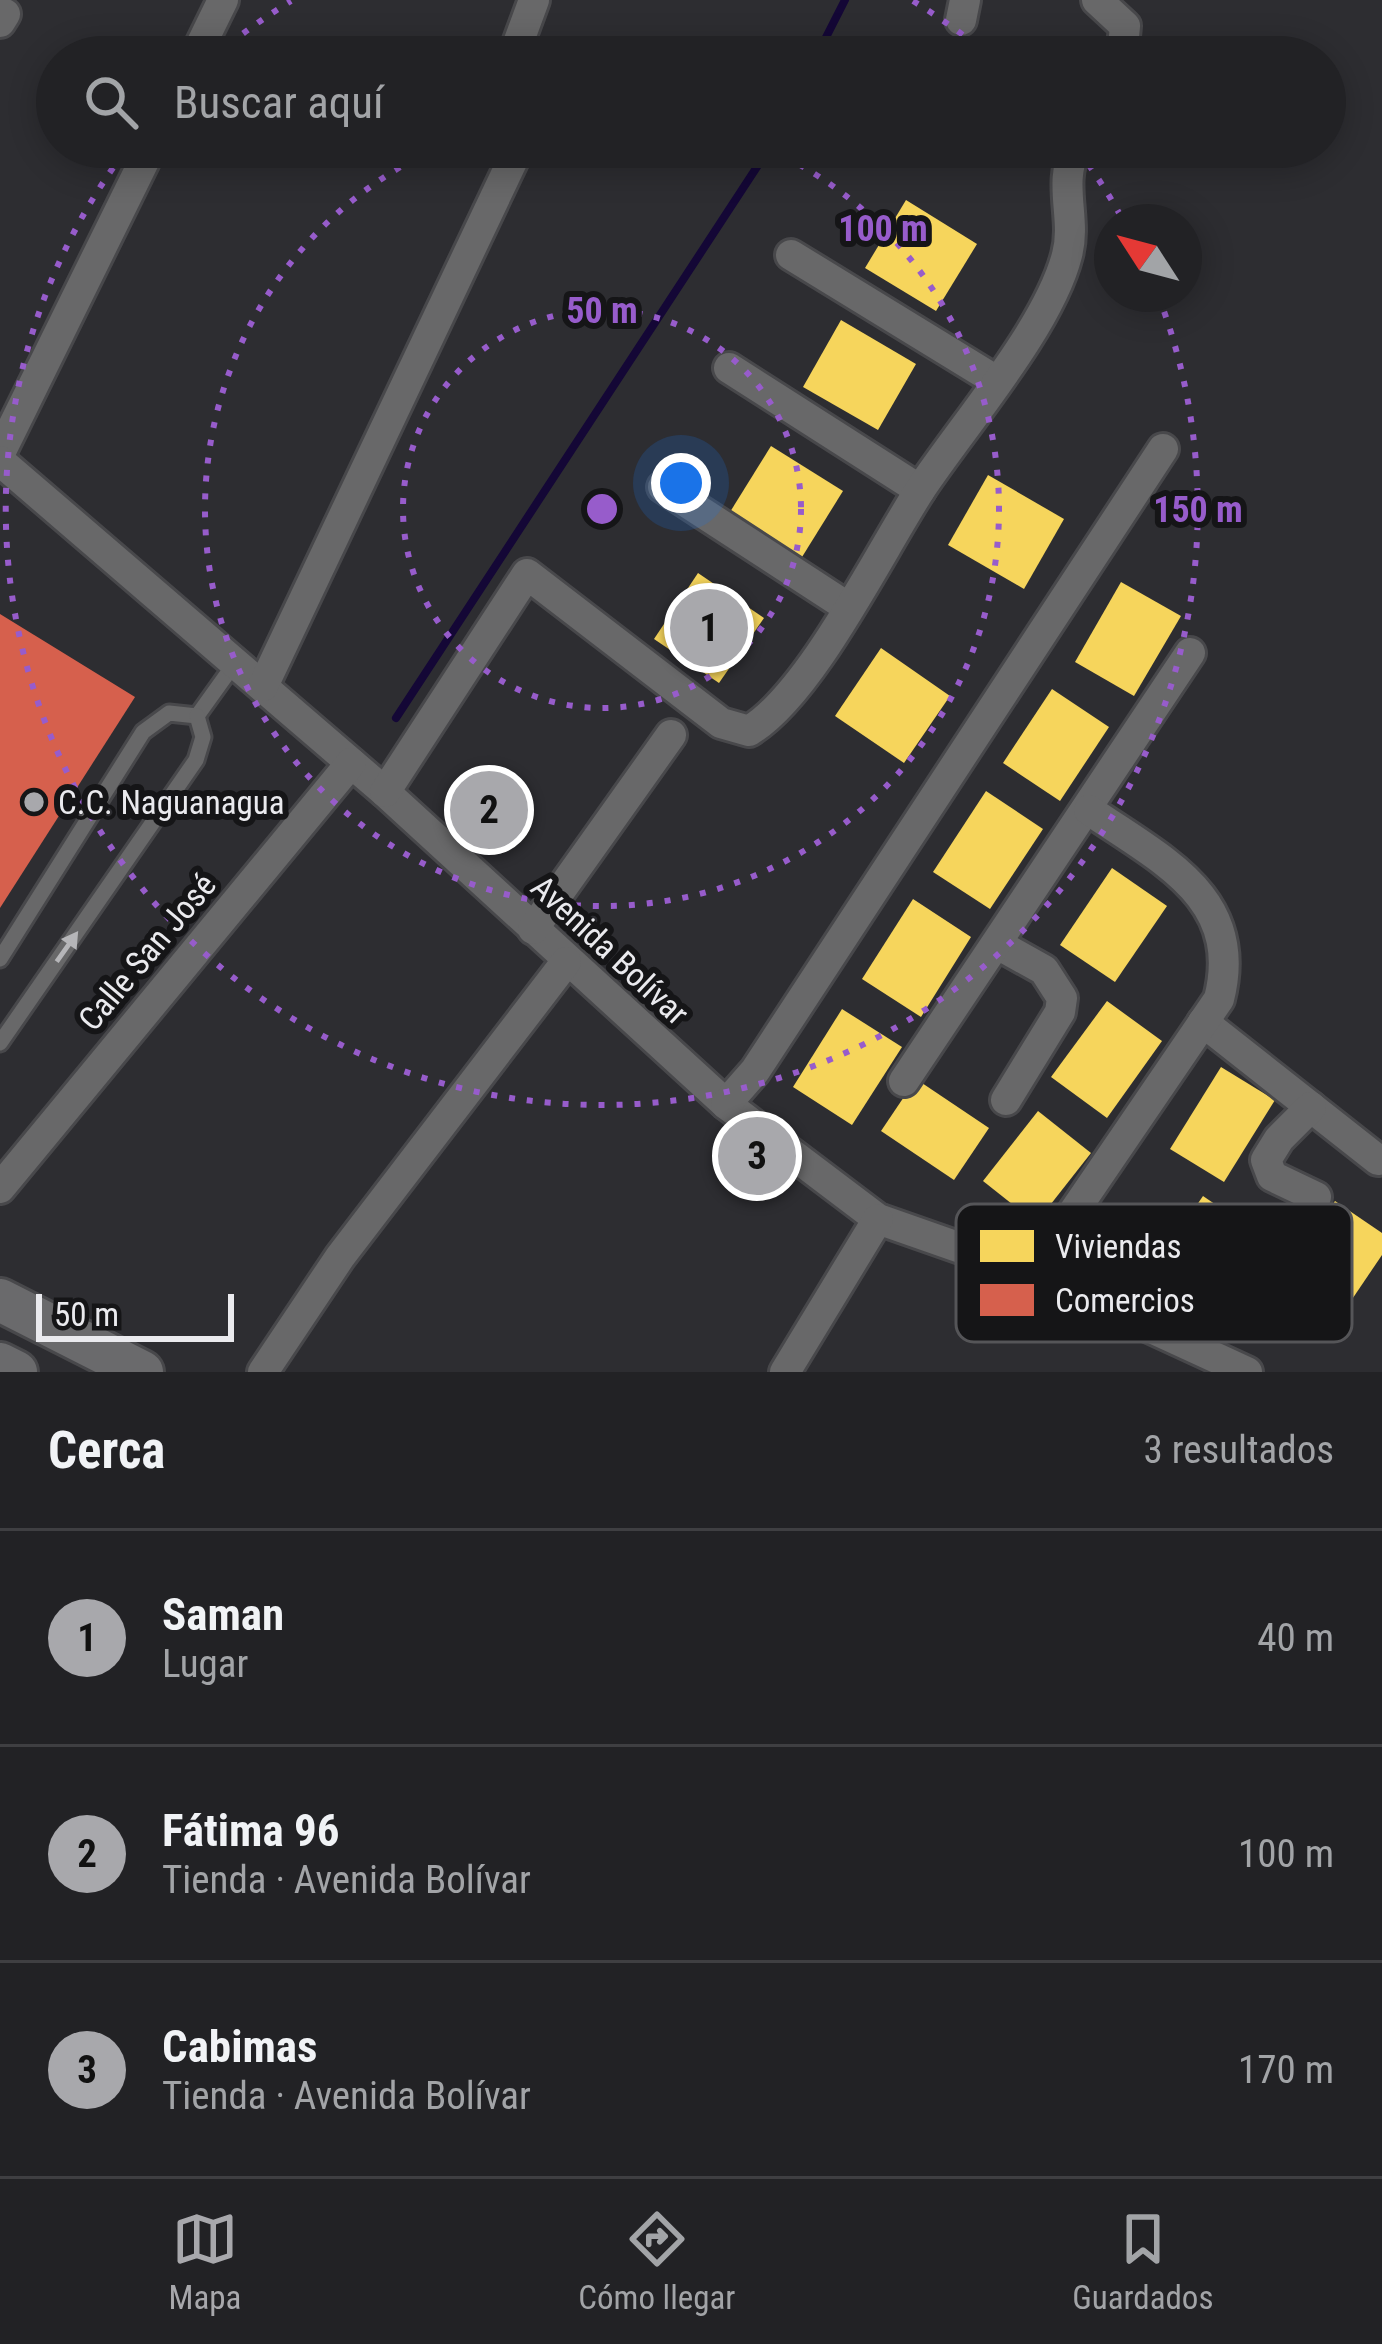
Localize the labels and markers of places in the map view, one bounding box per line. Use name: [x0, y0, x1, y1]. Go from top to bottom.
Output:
centre of rings: [581, 488, 623, 530]
pin: 1: [670, 583, 748, 673]
pin: 2: [450, 765, 528, 855]
place label: C.C. Naguanagua: [58, 783, 285, 822]
marker: C.C. Naguanagua: [21, 789, 47, 815]
pin: 3: [718, 1111, 796, 1201]

